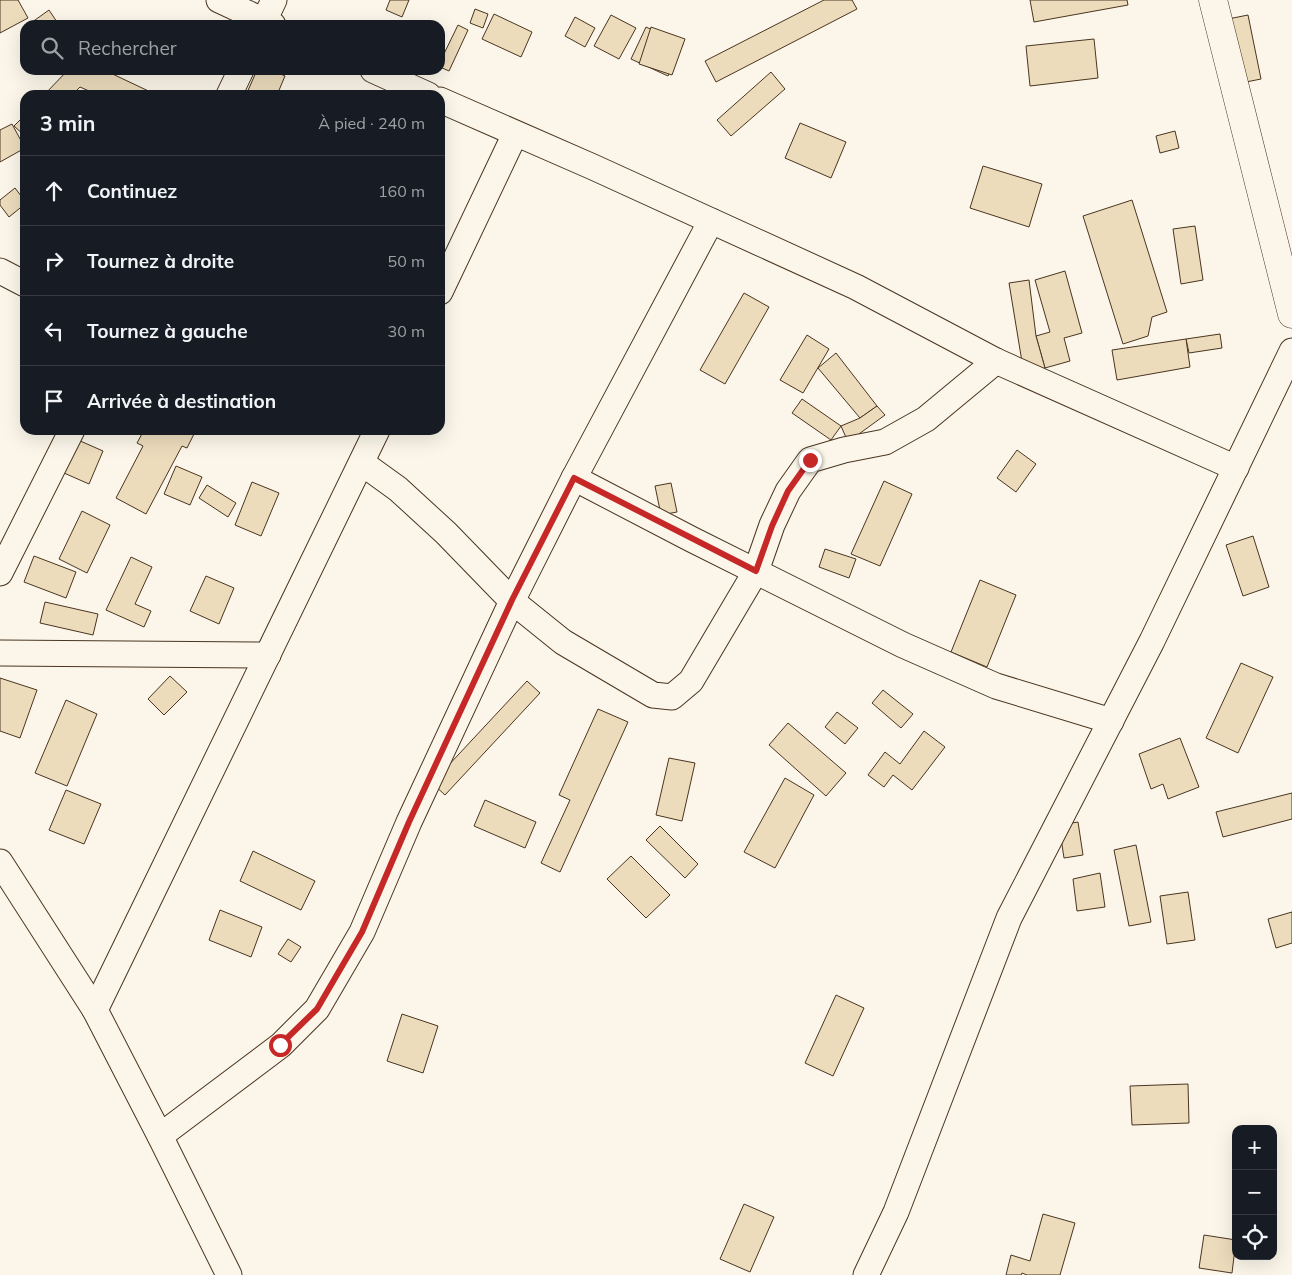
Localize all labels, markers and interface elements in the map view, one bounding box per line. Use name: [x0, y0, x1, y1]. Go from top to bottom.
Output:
search box: [20, 20, 445, 75]
icon: search: [38, 34, 66, 62]
text: Rechercher: [78, 36, 177, 60]
text: 3 min: [40, 110, 95, 136]
text: À pied · 240 m: [318, 113, 425, 133]
icon: ahead: [40, 177, 68, 205]
text: Continuez: [87, 179, 177, 203]
text: 160 m: [378, 181, 425, 201]
icon: right: [40, 247, 68, 275]
text: Tournez à droite: [87, 249, 234, 273]
text: 50 m: [388, 251, 425, 271]
icon: left: [40, 317, 68, 345]
text: Tournez à gauche: [87, 319, 248, 343]
text: 30 m: [388, 321, 425, 341]
icon: arrive: [40, 387, 68, 415]
text: Arrivée à destination: [87, 389, 276, 413]
route end: [799, 449, 822, 472]
route start: [269, 1034, 292, 1057]
map controls: [1232, 1125, 1277, 1260]
button: +: [1232, 1125, 1277, 1170]
button: −: [1232, 1170, 1277, 1215]
button: locate: [1232, 1215, 1277, 1260]

